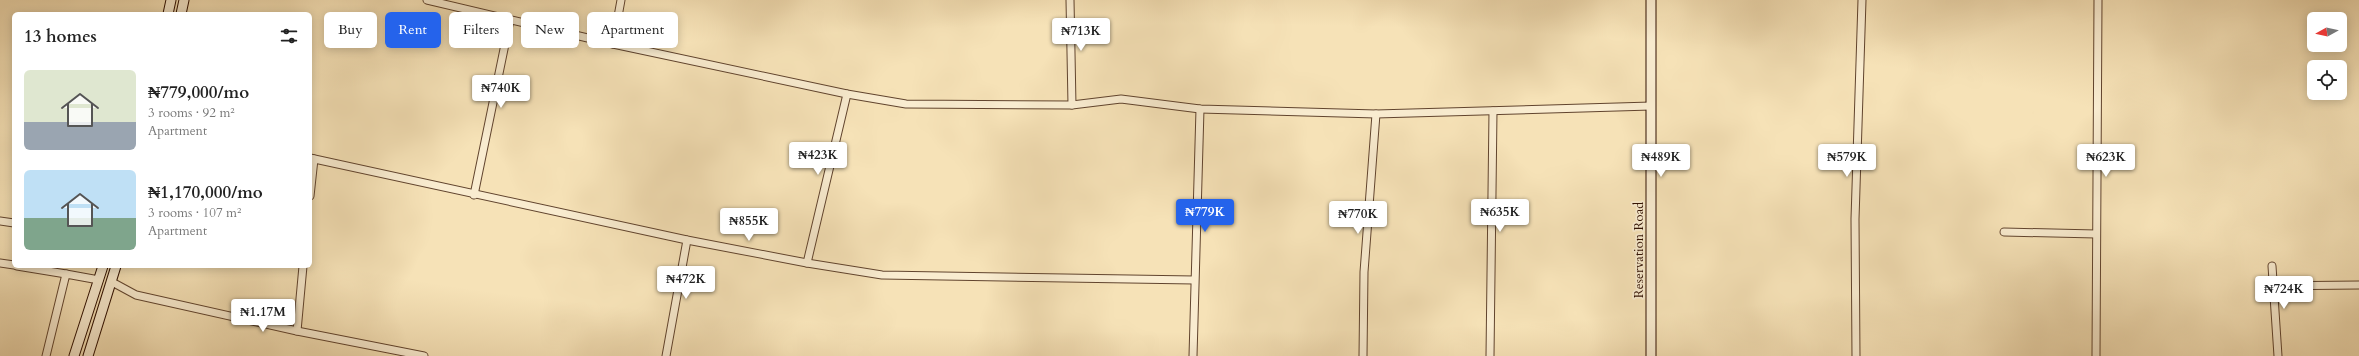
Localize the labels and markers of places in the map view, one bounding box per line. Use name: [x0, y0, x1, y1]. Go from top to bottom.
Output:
pin: ₦713K: [1053, 18, 1109, 52]
pin: ₦740K: [473, 75, 529, 109]
pin: ₦423K: [790, 142, 846, 176]
pin: ₦489K: [1633, 144, 1689, 178]
pin: ₦579K: [1819, 144, 1875, 178]
pin: ₦623K: [2078, 144, 2134, 178]
pin: ₦779K: [1177, 199, 1233, 233]
pin: ₦635K: [1472, 199, 1528, 233]
pin: ₦770K: [1330, 201, 1386, 235]
pin: ₦855K: [721, 208, 777, 242]
pin: ₦472K: [658, 266, 714, 300]
pin: ₦724K: [2256, 276, 2312, 310]
pin: ₦1.17M: [230, 299, 296, 333]

